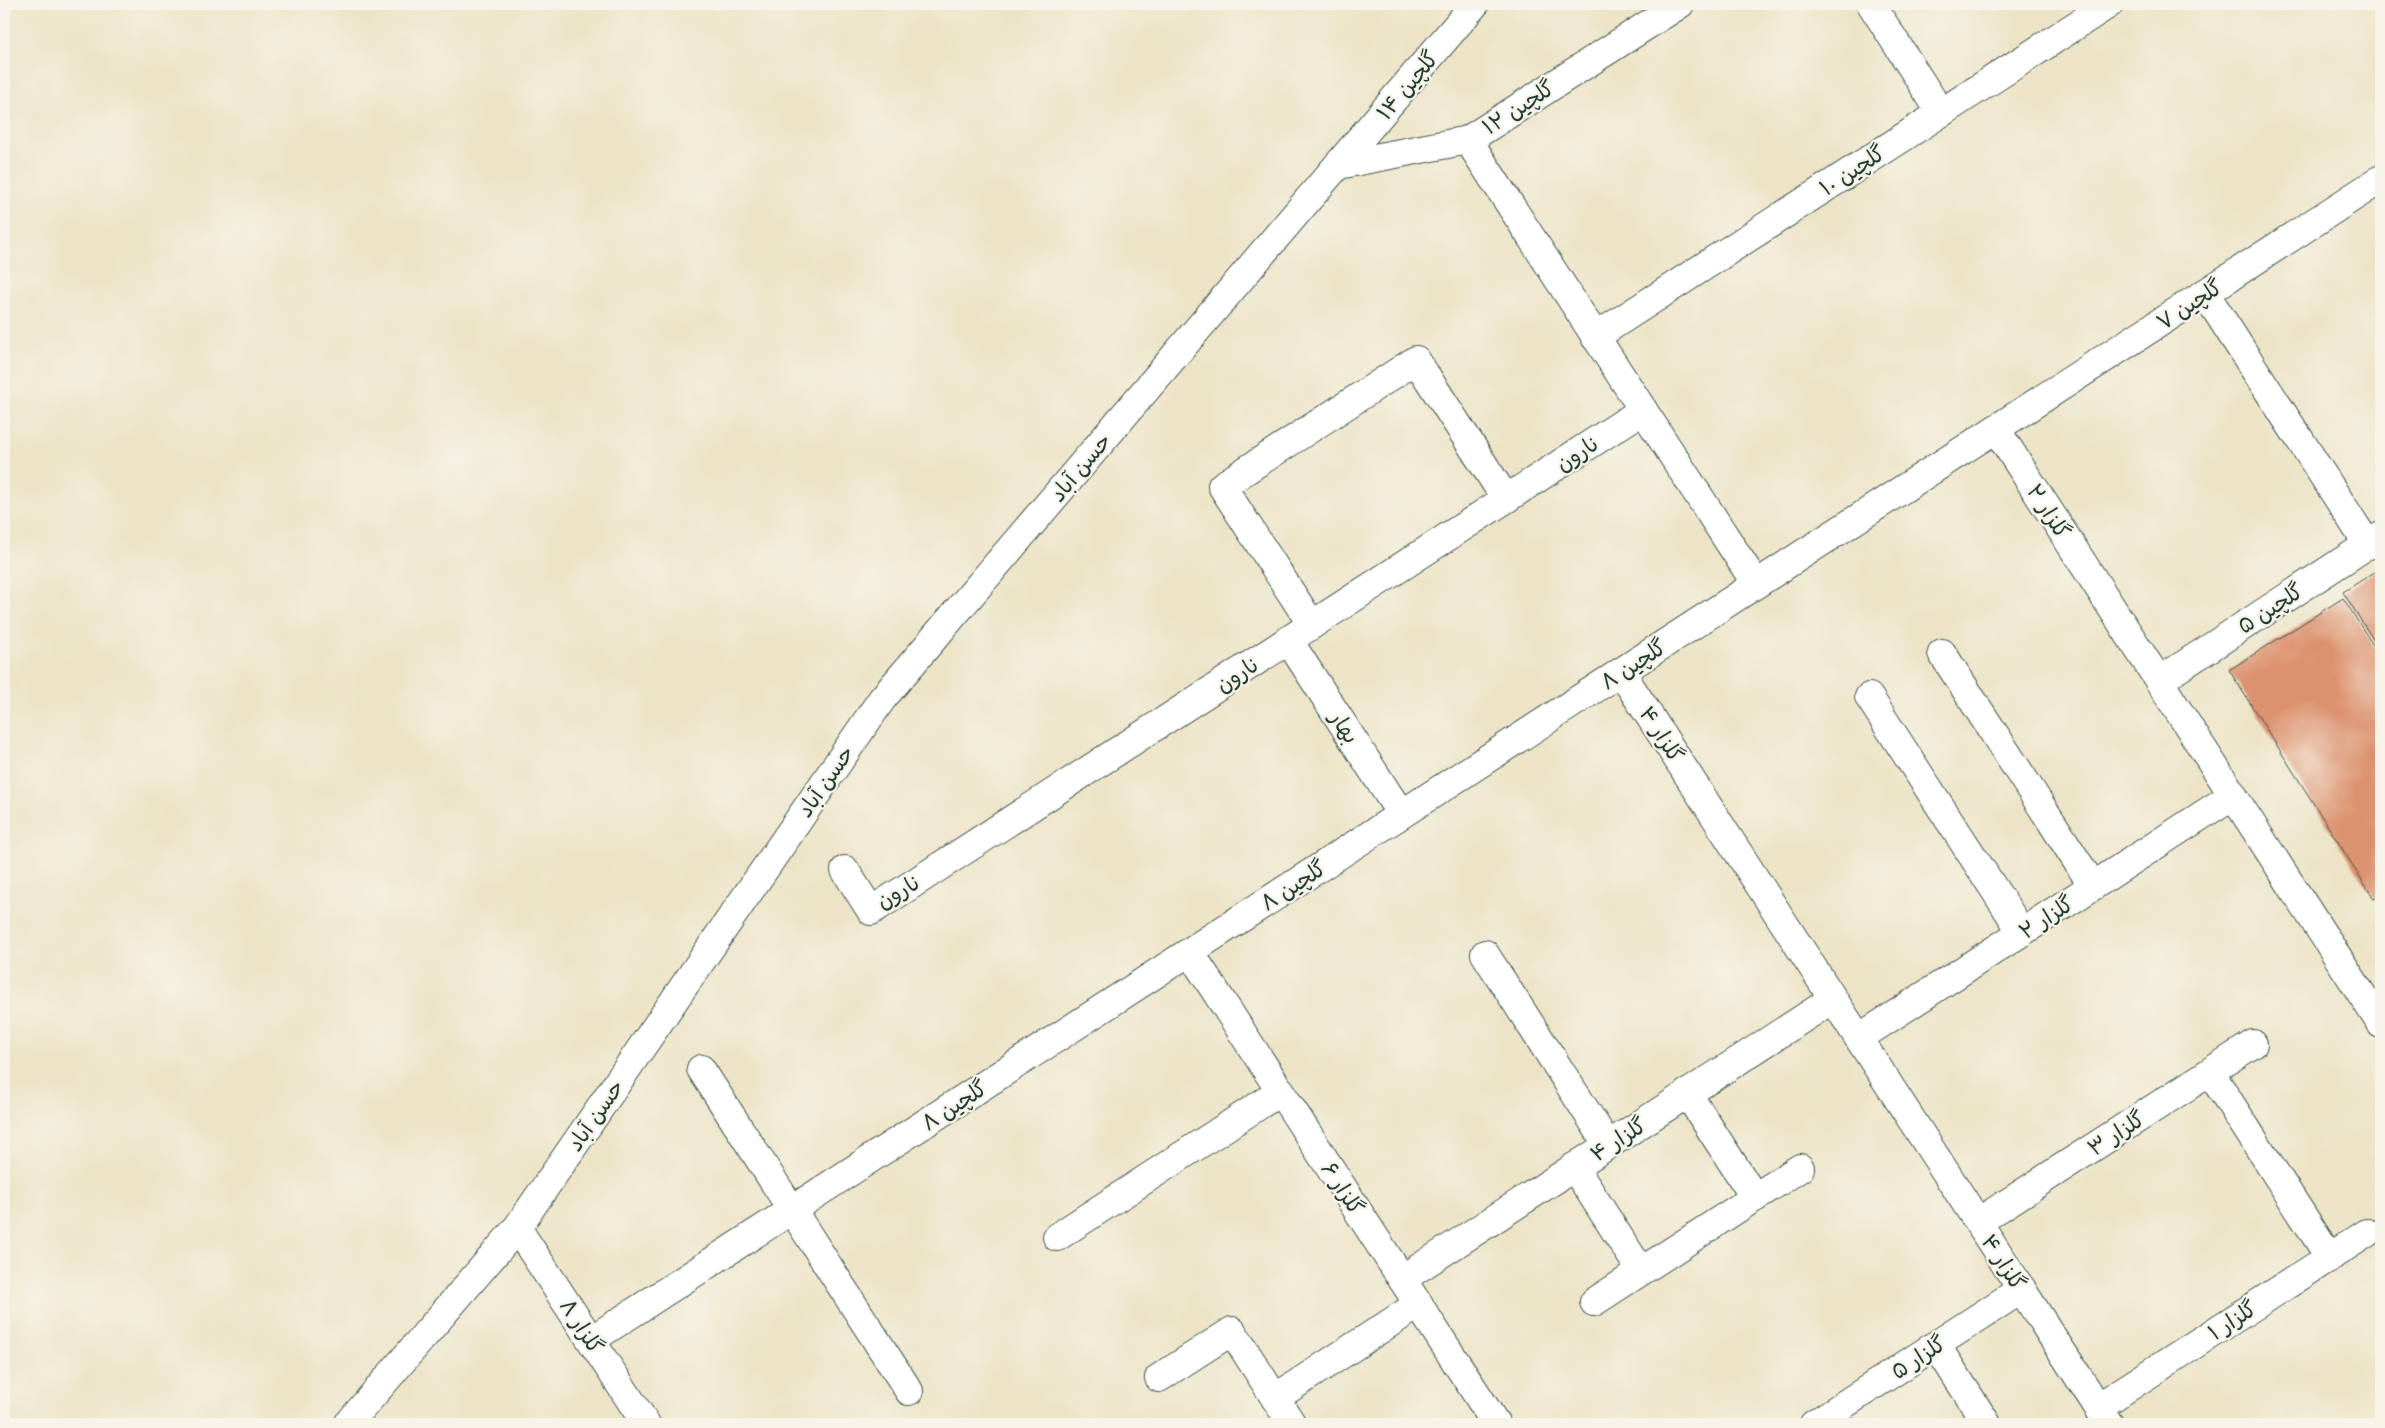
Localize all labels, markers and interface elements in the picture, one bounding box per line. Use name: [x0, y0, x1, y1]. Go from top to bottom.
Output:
street label: گلچین ۱۴: [1371, 45, 1448, 129]
street label: گلچین ۱۲: [1477, 74, 1562, 145]
street label: گلچین ۱۰: [1814, 139, 1893, 206]
street label: گلچین ۷: [2151, 273, 2230, 340]
street label: حسن آباد: [1044, 427, 1121, 510]
street label: نارون: [1550, 429, 1607, 482]
street label: گلزار ۲: [2017, 479, 2076, 546]
street label: گلچین ۵: [2232, 577, 2311, 644]
street label: گلچین ۸: [1595, 633, 1674, 700]
street label: نارون: [1210, 650, 1267, 703]
street label: گلزار ۴: [1629, 701, 1690, 770]
street label: بهار: [1319, 704, 1365, 751]
street label: حسن آباد: [791, 740, 864, 825]
street label: گلچین ۸: [1255, 854, 1334, 921]
street label: نارون: [871, 868, 928, 919]
street label: گلزار ۲: [2014, 890, 2081, 949]
street label: حسن آباد: [561, 1074, 634, 1159]
street label: گلچین ۸: [916, 1074, 995, 1141]
street label: گلزار ۳: [2083, 1105, 2153, 1166]
street label: گلزار ۴: [1585, 1111, 1654, 1172]
street label: گلزار ۶: [1311, 1157, 1370, 1223]
street label: گلزار ۴: [1971, 1229, 2032, 1298]
street label: گلزار ۸: [550, 1294, 609, 1362]
street label: گلزار ۱: [2203, 1295, 2265, 1350]
street label: گلزار ۵: [1886, 1330, 1954, 1389]

